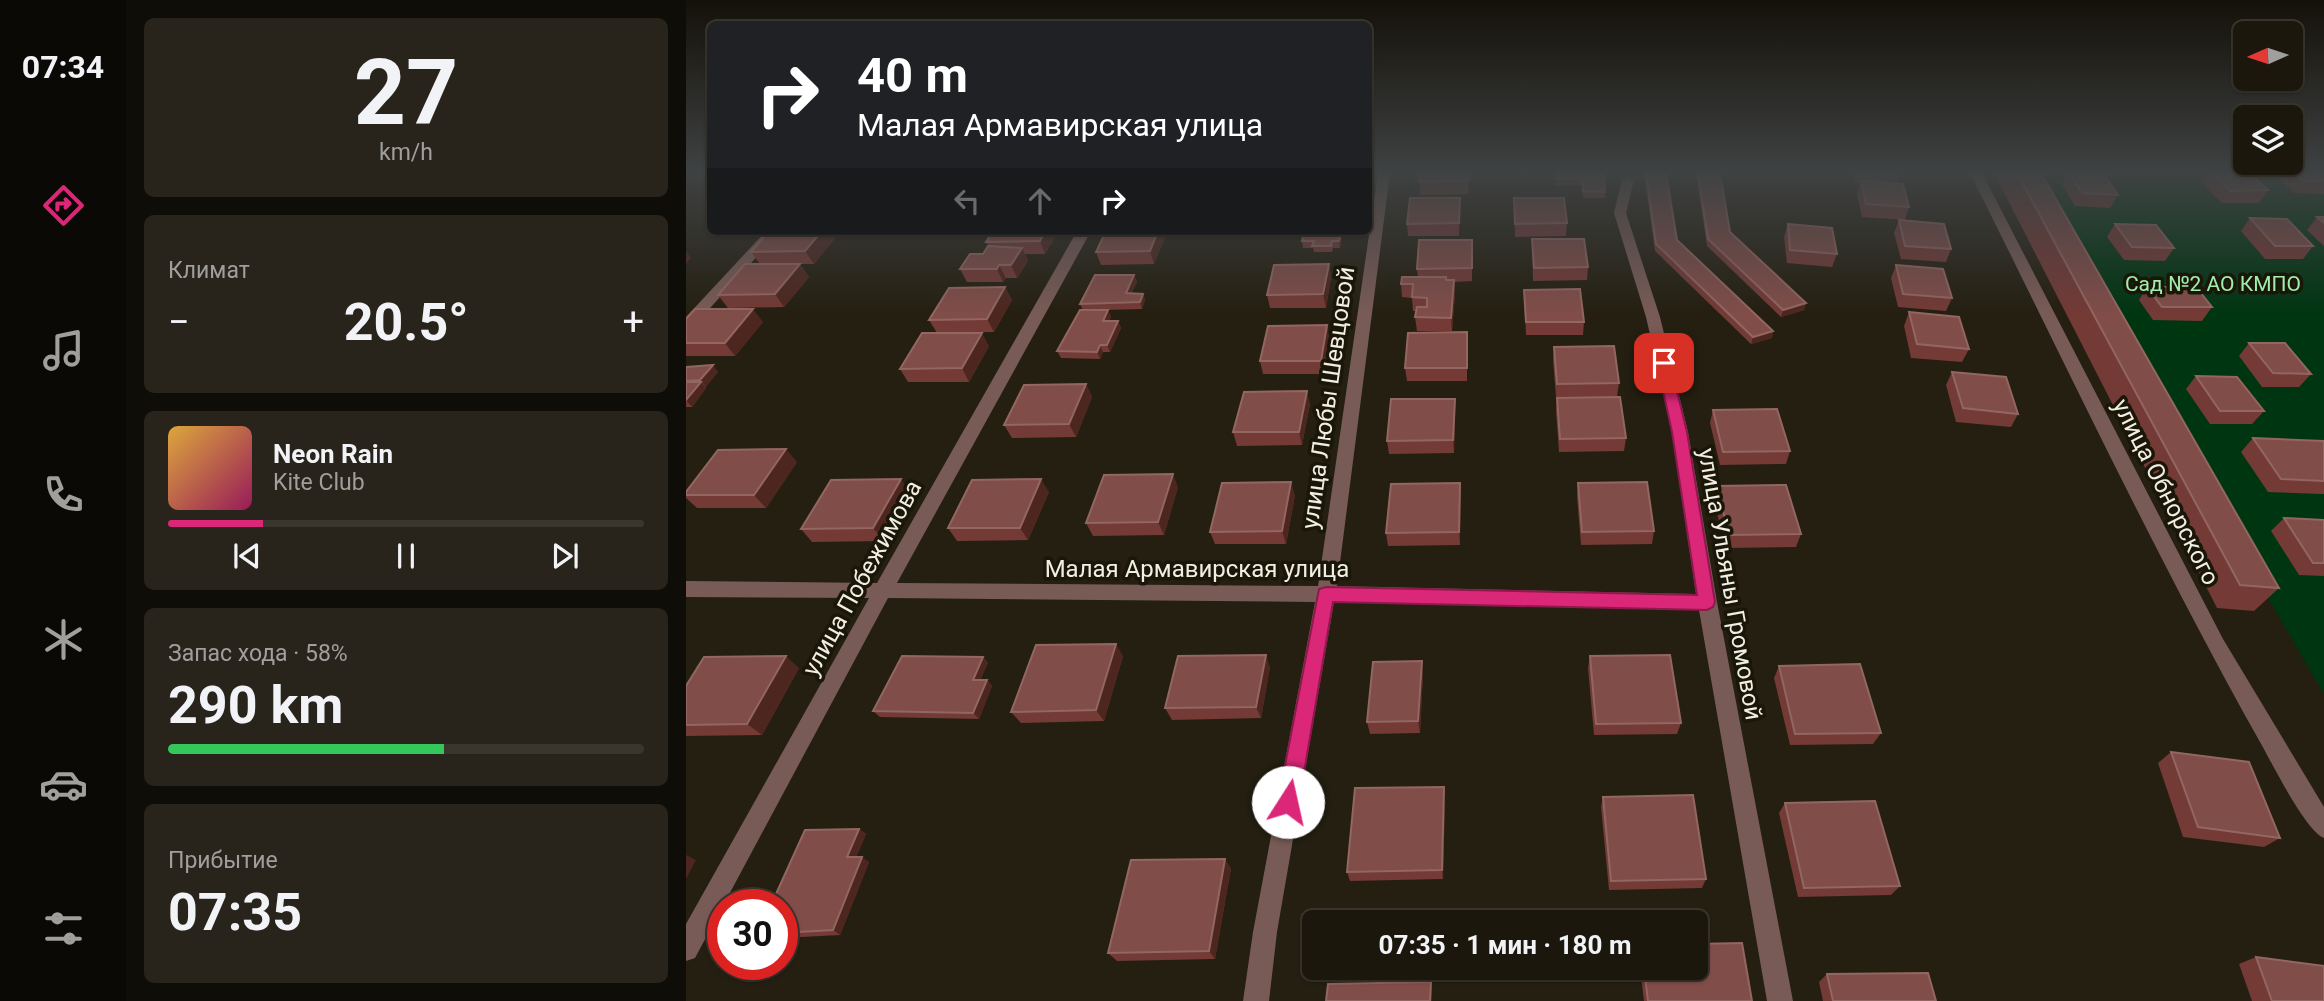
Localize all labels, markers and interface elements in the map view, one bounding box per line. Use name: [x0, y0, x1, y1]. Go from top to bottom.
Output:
north arrow: [2233, 21, 2303, 91]
map controls: [2233, 21, 2303, 175]
text: 27: [354, 40, 458, 146]
text: 40 m: [857, 47, 968, 104]
text: 07:34: [22, 48, 104, 86]
icon: right: [742, 49, 833, 140]
button: layers: [2233, 105, 2303, 175]
text: Малая Армавирская улица: [857, 106, 1263, 144]
text: km/h: [379, 139, 433, 166]
icon: directions: [39, 181, 88, 230]
icon: left: [948, 182, 986, 220]
icon: ahead: [1021, 182, 1059, 220]
icon: right: [1094, 182, 1132, 220]
text: Климат: [168, 257, 250, 284]
street label: улица Любы Шевцовой: [1296, 265, 1360, 531]
park label: Сад №2 АО КМПО: [2125, 272, 2301, 296]
text: 20.5°: [344, 292, 469, 353]
text: −: [168, 300, 190, 344]
text: +: [622, 300, 644, 344]
icon: music: [39, 326, 88, 375]
pin: [1634, 333, 1694, 393]
icon: arrive: [1645, 344, 1683, 382]
street label: улица Обнорского: [2107, 394, 2225, 590]
text: Neon Rain: [273, 439, 393, 469]
street label: улица Ульяны Громовой: [1692, 446, 1768, 722]
text: Kite Club: [273, 469, 365, 496]
icon: phone: [39, 470, 88, 519]
street label: улица Побежимова: [797, 475, 927, 681]
icon: previous: [228, 537, 266, 575]
icon: pause: [387, 537, 425, 575]
icon: next: [546, 537, 584, 575]
street label: Малая Армавирская улица: [1045, 555, 1349, 583]
icon: climate: [39, 615, 88, 664]
text: Запас хода · 58%: [168, 640, 348, 667]
text: 290 km: [168, 675, 343, 736]
icon: car: [39, 760, 88, 809]
position arrow: [1251, 765, 1325, 839]
text: Прибытие: [168, 847, 278, 874]
text: 07:35: [168, 882, 302, 943]
speed limit sign: 30: [707, 889, 798, 980]
icon: filters: [39, 904, 88, 953]
text: 07:35 · 1 мин · 180 m: [1379, 930, 1631, 960]

